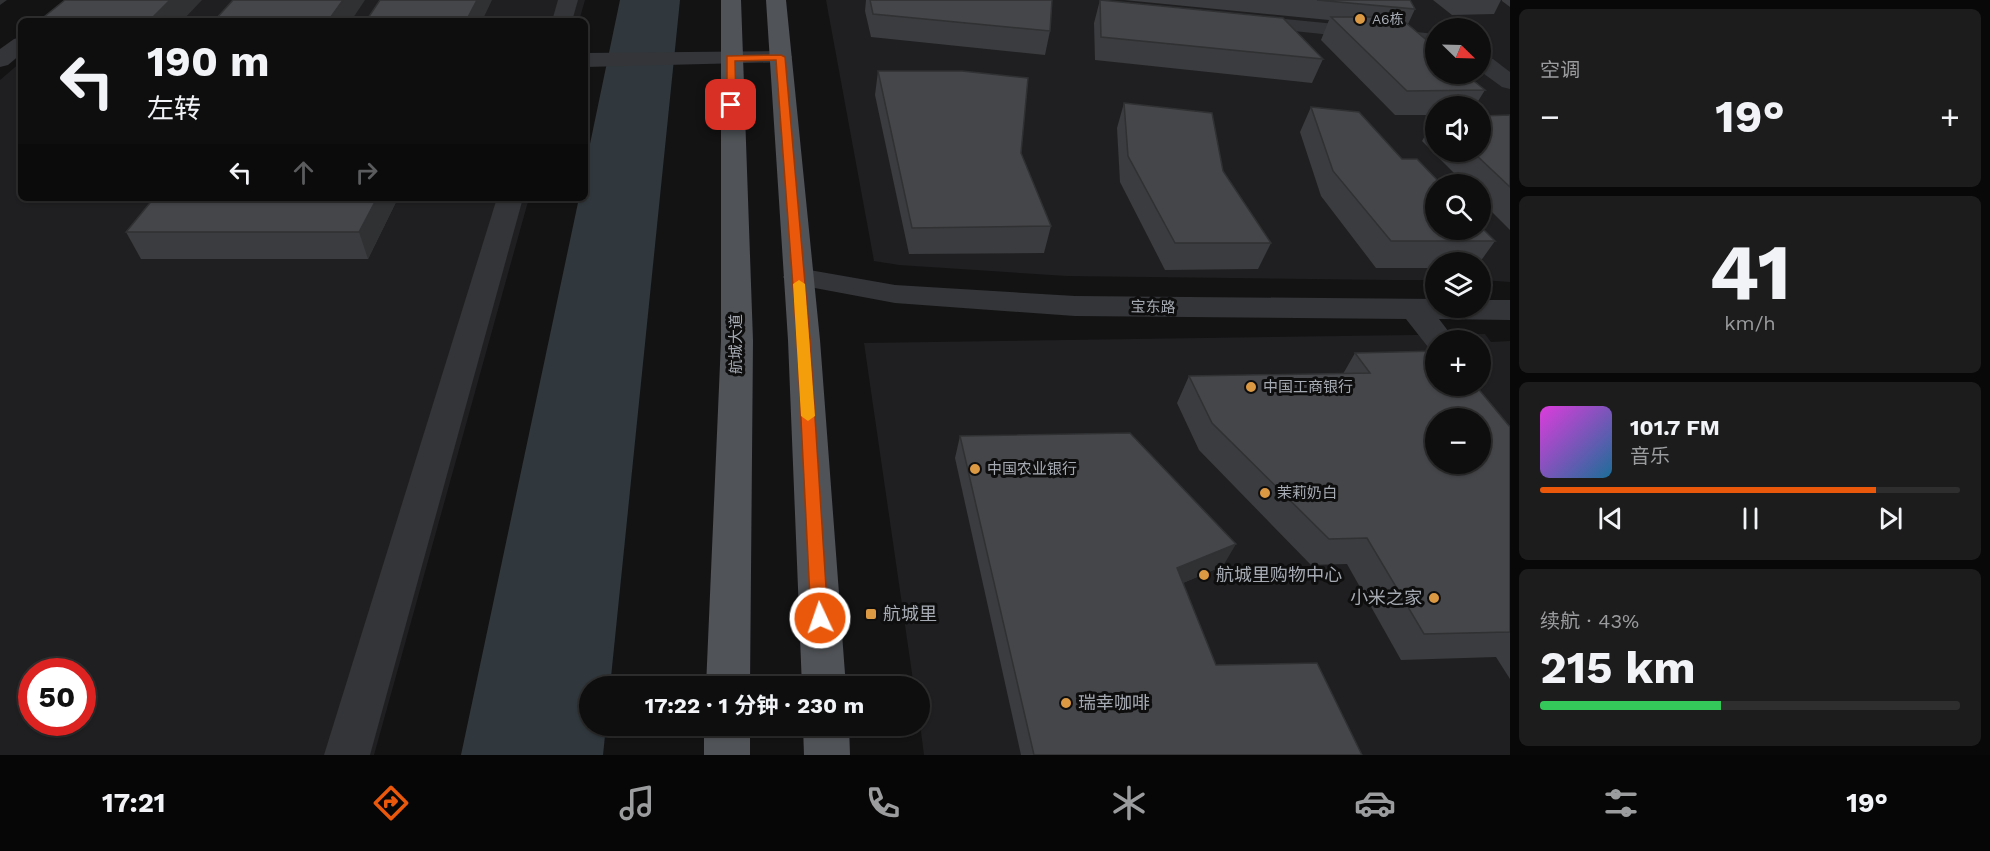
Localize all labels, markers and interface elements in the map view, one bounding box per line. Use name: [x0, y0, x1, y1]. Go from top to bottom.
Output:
place label: A6栋: [1372, 11, 1404, 27]
marker: A6栋: [1353, 12, 1367, 26]
north arrow: [1425, 18, 1491, 84]
map controls: [1425, 18, 1491, 474]
text: 190 m: [147, 37, 270, 86]
icon: left: [48, 42, 126, 120]
text: 空调: [1540, 58, 1580, 82]
pin: [705, 79, 756, 130]
icon: arrive: [714, 88, 747, 121]
text: 19°: [1715, 90, 1785, 143]
text: 左转: [147, 93, 201, 125]
button: sound: [1425, 96, 1491, 162]
text: −: [1540, 97, 1560, 136]
text: +: [1940, 97, 1960, 136]
icon: left: [224, 156, 257, 189]
icon: ahead: [287, 156, 320, 189]
icon: right: [350, 156, 383, 189]
button: search: [1425, 174, 1491, 240]
text: 41: [1709, 226, 1791, 318]
button: layers: [1425, 252, 1491, 318]
street label: 宝东路: [1130, 298, 1176, 316]
text: km/h: [1724, 311, 1776, 335]
street label: 航城大道: [727, 314, 745, 374]
button: +: [1425, 330, 1491, 396]
place label: 中国工商银行: [1263, 378, 1353, 396]
marker: 中国工商银行: [1244, 380, 1258, 394]
button: −: [1425, 408, 1491, 474]
text: 101.7 FM: [1630, 415, 1720, 440]
text: 音乐: [1630, 444, 1670, 468]
place label: 中国农业银行: [987, 460, 1077, 478]
marker: 中国农业银行: [968, 462, 982, 476]
place label: 茉莉奶白: [1277, 484, 1337, 502]
marker: 茉莉奶白: [1258, 486, 1272, 500]
icon: previous: [1594, 502, 1627, 535]
icon: pause: [1734, 502, 1767, 535]
icon: next: [1874, 502, 1907, 535]
place label: 航城里购物中心: [1216, 564, 1342, 585]
marker: 航城里购物中心: [1197, 568, 1211, 582]
position arrow: [788, 586, 852, 650]
place label: 小米之家: [1350, 587, 1422, 608]
marker: 小米之家: [1427, 591, 1441, 605]
place label: 航城里: [883, 603, 937, 624]
marker: 航城里: [864, 607, 878, 621]
text: 续航 · 43%: [1540, 609, 1639, 633]
text: 215 km: [1540, 641, 1696, 694]
speed limit sign: 50: [18, 658, 96, 736]
place label: 瑞幸咖啡: [1078, 692, 1150, 713]
text: 17:22 · 1 分钟 · 230 m: [645, 693, 864, 718]
marker: 瑞幸咖啡: [1059, 696, 1073, 710]
icon: directions: [370, 782, 412, 824]
icon: music: [616, 782, 658, 824]
icon: phone: [862, 782, 904, 824]
icon: climate: [1108, 782, 1150, 824]
icon: car: [1354, 782, 1396, 824]
icon: filters: [1600, 782, 1642, 824]
text: 17:21: [102, 787, 166, 819]
text: 19°: [1846, 787, 1888, 819]

